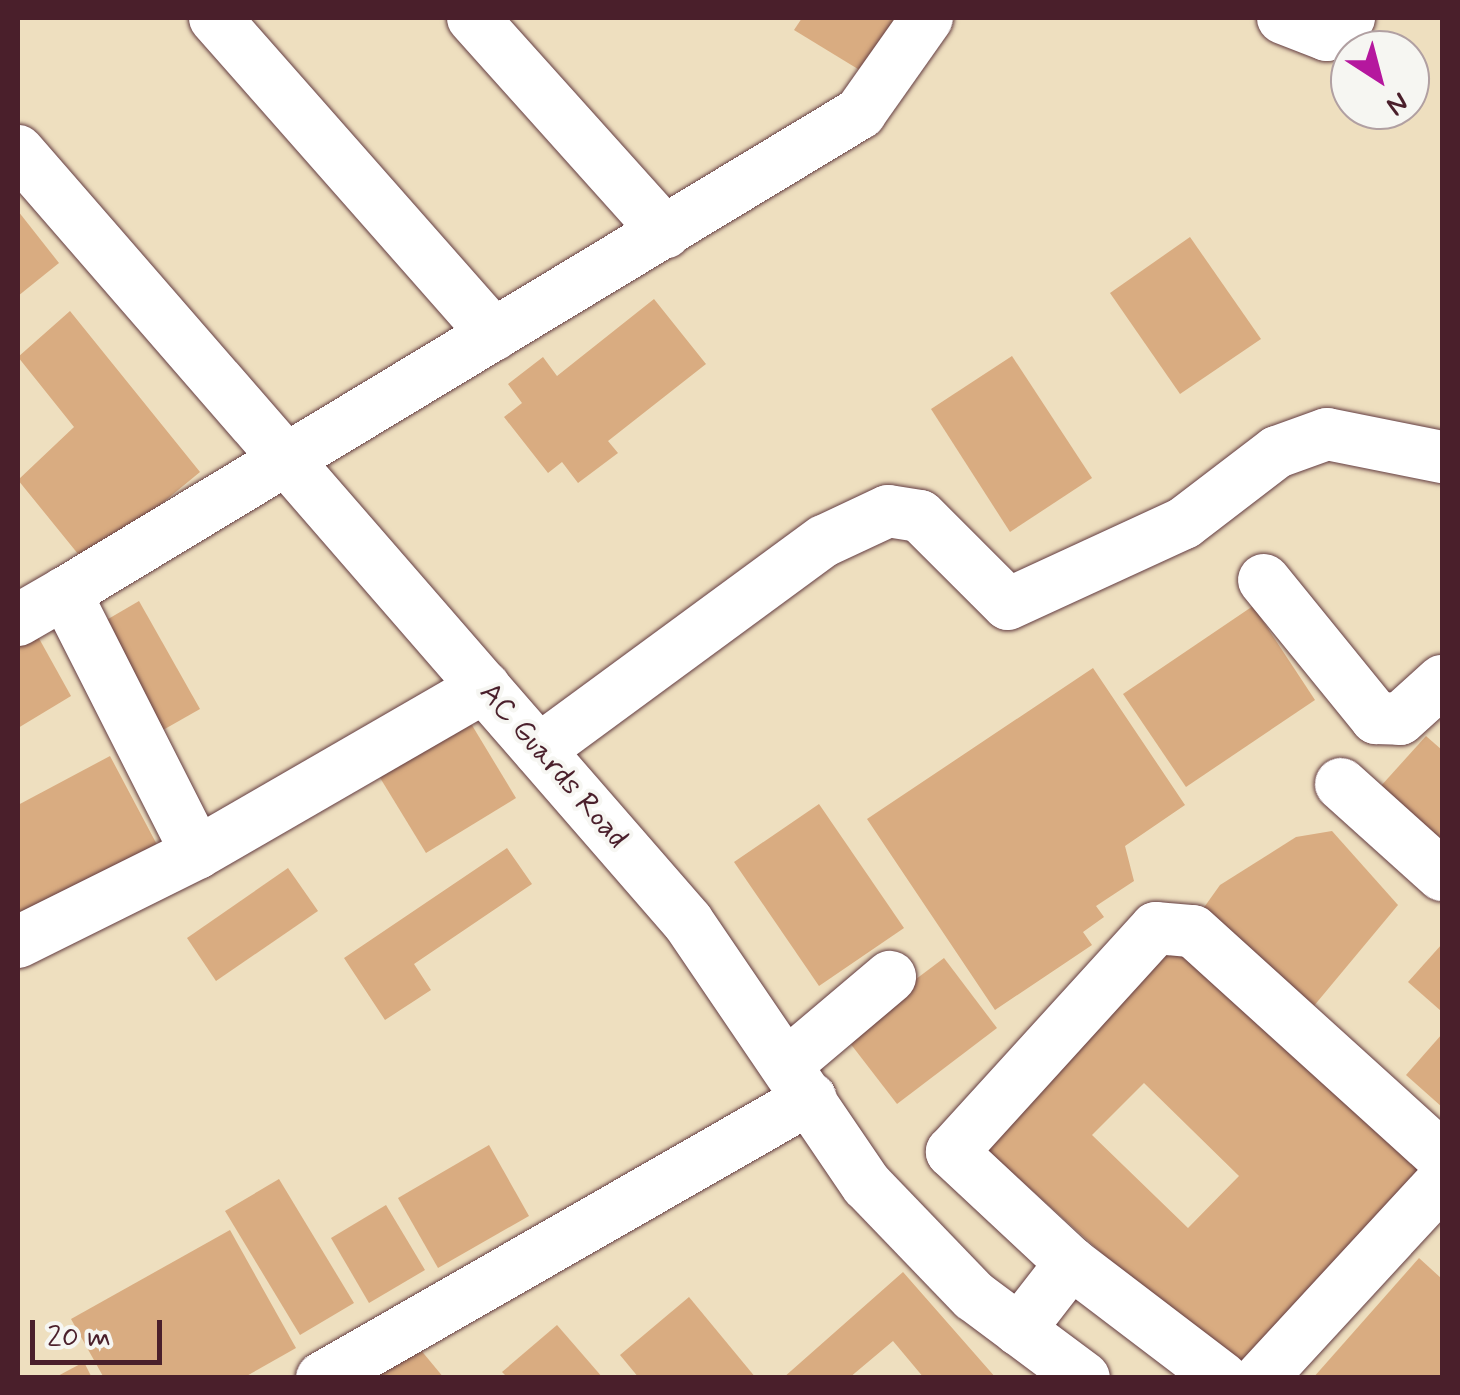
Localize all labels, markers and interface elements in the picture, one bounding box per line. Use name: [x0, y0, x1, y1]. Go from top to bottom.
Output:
north arrow: [1330, 30, 1430, 130]
text: N: [1378, 83, 1415, 124]
street label: AC Guards Road: [472, 677, 634, 855]
scale bar: [35, 1300, 168, 1362]
text: 20 m: [47, 1318, 111, 1357]

